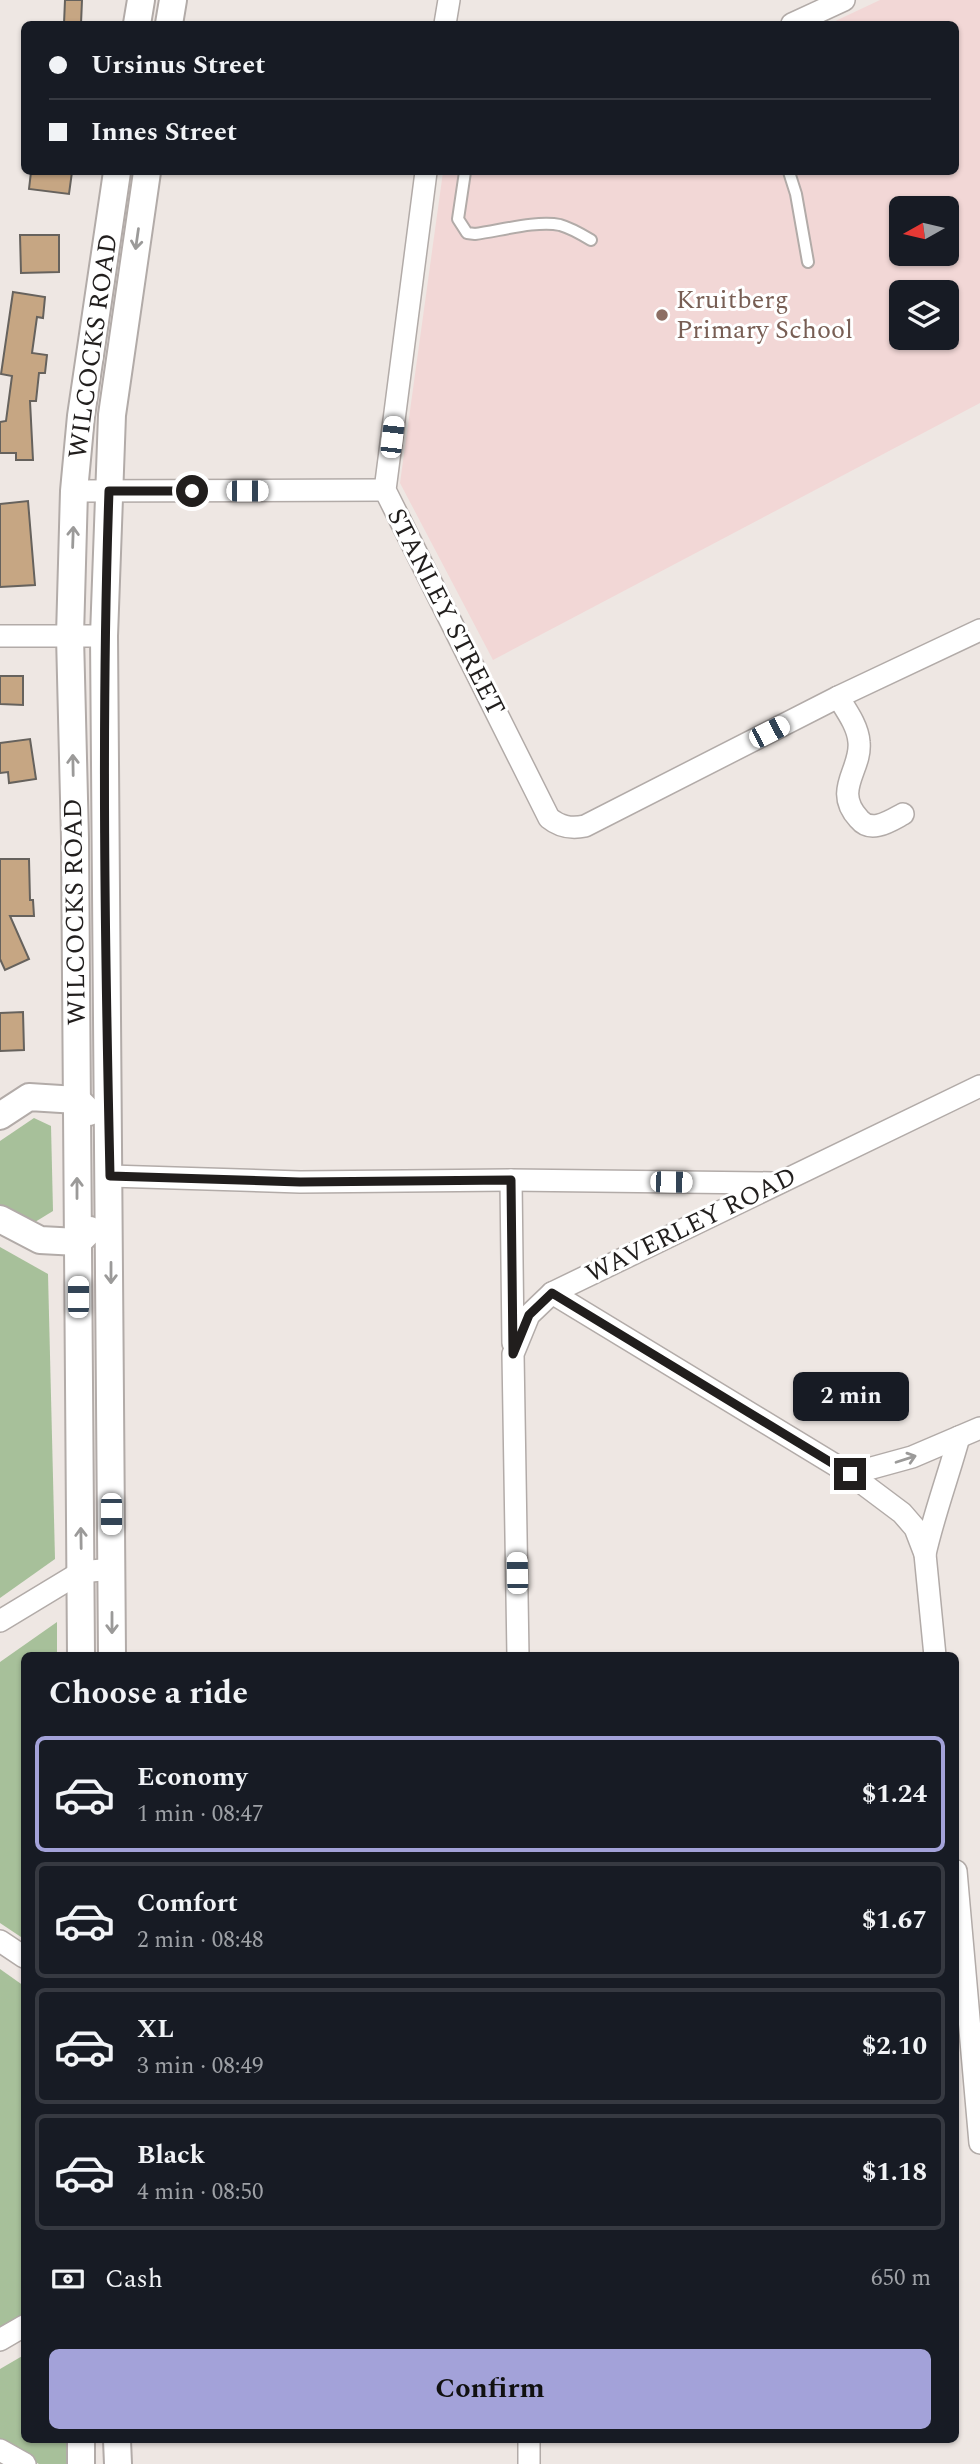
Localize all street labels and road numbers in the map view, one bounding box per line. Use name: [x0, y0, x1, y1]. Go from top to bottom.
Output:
street label: WILCOCKS ROAD: [57, 231, 129, 461]
street label: STANLEY STREET: [376, 501, 516, 723]
street label: WILCOCKS ROAD: [53, 798, 97, 1026]
street label: WAVERLEY ROAD: [579, 1157, 803, 1293]

